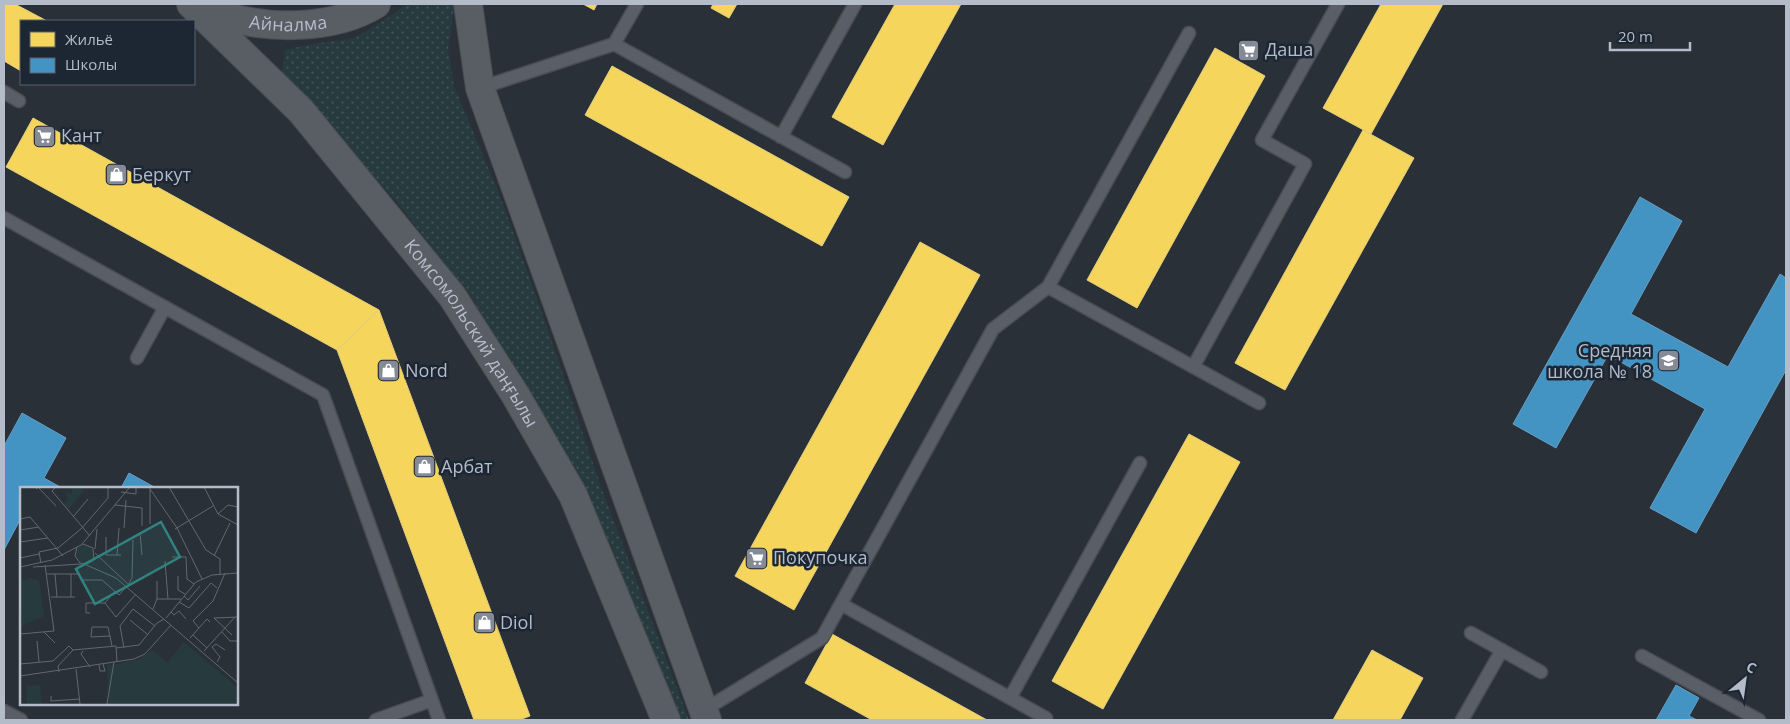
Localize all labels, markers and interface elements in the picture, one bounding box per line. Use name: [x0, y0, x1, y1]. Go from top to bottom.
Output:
street label: Айналма: [248, 9, 329, 36]
legend: [20, 20, 195, 85]
scale bar: [1610, 20, 1690, 52]
text: 20 m: [1618, 26, 1653, 46]
text: Жильё: [65, 29, 113, 49]
place label: Даша: [1265, 37, 1313, 61]
supermarket icon: Даша: [1237, 38, 1261, 62]
text: Школы: [65, 54, 117, 74]
place label: Кант: [61, 123, 102, 147]
supermarket icon: Кант: [33, 124, 57, 148]
place label: Беркут: [132, 162, 191, 186]
shop icon: Беркут: [104, 163, 128, 187]
street label: Комсомольский даңғылы: [399, 234, 544, 431]
place label: Средняя школа № 18: [1547, 338, 1652, 383]
school or university icon: Средняя школа № 18: [1656, 349, 1680, 373]
place label: Nord: [405, 358, 448, 382]
shop icon: Nord: [377, 359, 401, 383]
place label: Арбат: [441, 454, 493, 478]
shop icon: Арбат: [413, 455, 437, 479]
inset map: [20, 487, 238, 704]
place label: Покупочка: [773, 545, 867, 569]
supermarket icon: Покупочка: [745, 546, 769, 570]
place label: Diol: [500, 610, 533, 634]
shop icon: Diol: [472, 611, 496, 635]
north arrow: [1720, 654, 1770, 704]
text: С: [1743, 657, 1760, 678]

